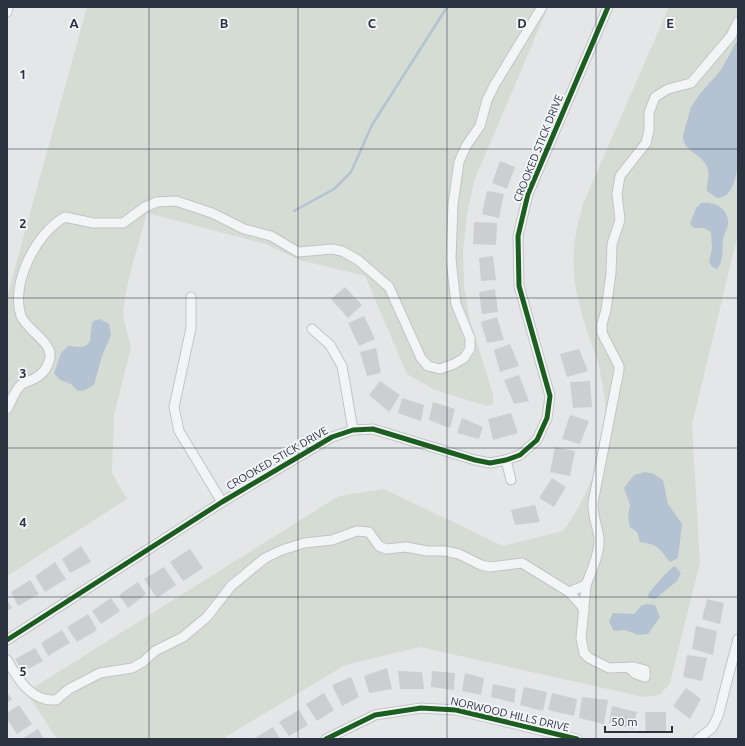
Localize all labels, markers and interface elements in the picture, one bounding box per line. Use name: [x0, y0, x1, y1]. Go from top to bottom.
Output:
text: A: [69, 16, 79, 30]
text: B: [220, 16, 229, 30]
text: C: [368, 16, 377, 30]
text: D: [517, 16, 527, 30]
text: E: [666, 16, 674, 30]
text: 1: [19, 67, 27, 81]
street label: CROOKED STICK DRIVE: [511, 92, 565, 204]
text: 2: [19, 216, 27, 230]
text: 3: [19, 366, 27, 380]
street label: CROOKED STICK DRIVE: [224, 424, 330, 492]
text: 4: [19, 515, 27, 529]
text: 5: [19, 664, 27, 678]
street label: NORWOOD HILLS DRIVE: [449, 694, 571, 734]
scale bar: [605, 708, 672, 734]
text: 50 m: [611, 715, 638, 728]

